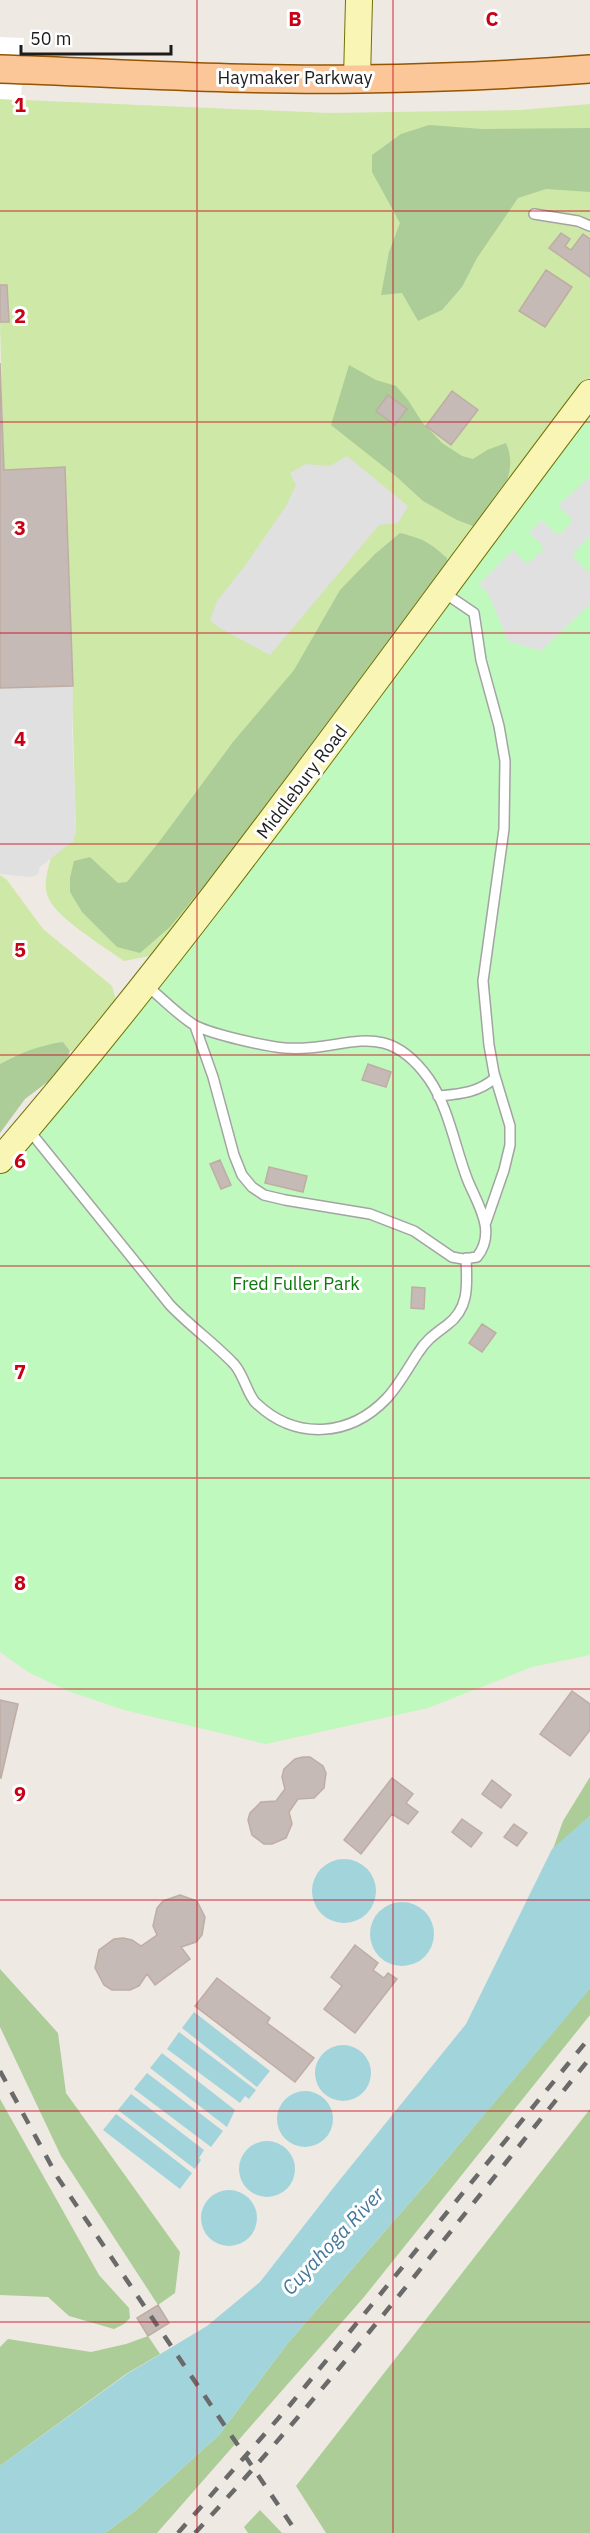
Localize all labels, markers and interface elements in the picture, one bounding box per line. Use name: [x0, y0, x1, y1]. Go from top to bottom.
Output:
text: B: [288, 5, 302, 32]
text: C: [485, 5, 499, 32]
scale bar: [21, 18, 171, 56]
text: 50 m: [30, 27, 72, 50]
street label: Haymaker Parkway: [217, 66, 373, 89]
text: 1: [14, 91, 26, 118]
text: 2: [14, 302, 26, 329]
text: 3: [14, 514, 26, 541]
street label: Middlebury Road: [251, 720, 352, 843]
text: 4: [14, 725, 26, 752]
text: 5: [14, 936, 26, 963]
text: 6: [14, 1147, 26, 1174]
park label: Fred Fuller Park: [232, 1272, 360, 1295]
text: 7: [14, 1358, 26, 1385]
text: 8: [14, 1569, 26, 1596]
text: 9: [14, 1780, 26, 1807]
water label: Cuyahoga River: [276, 2180, 390, 2300]

